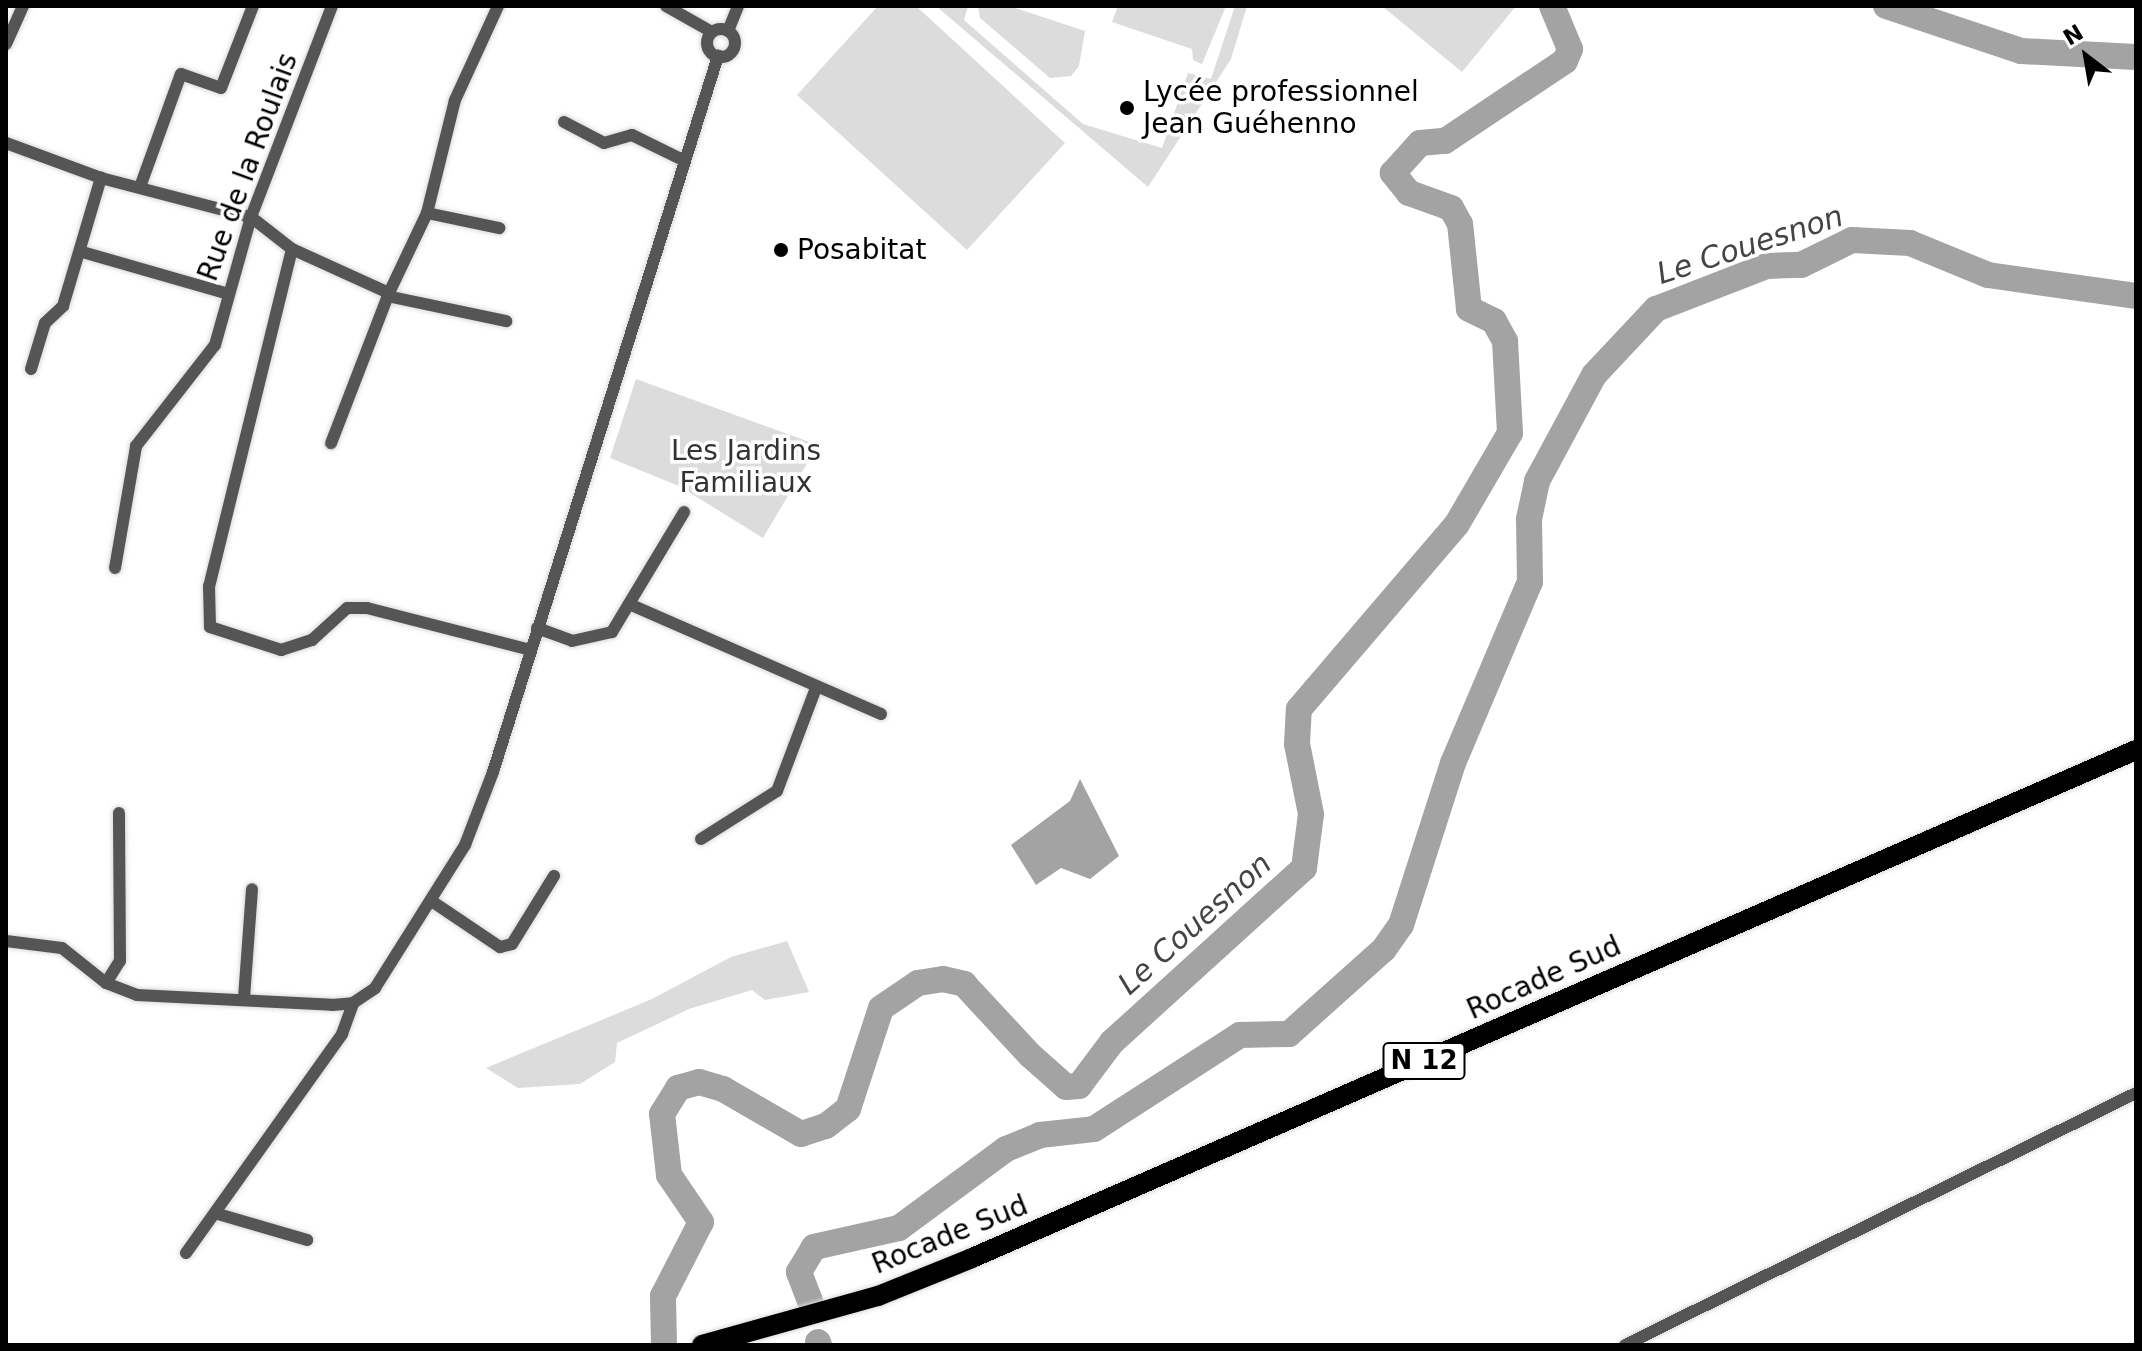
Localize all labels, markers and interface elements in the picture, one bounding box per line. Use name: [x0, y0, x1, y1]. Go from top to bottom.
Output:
north arrow: [2046, 16, 2126, 96]
text: N: [2059, 20, 2088, 50]
street label: Rue de la Roulais: [191, 48, 305, 286]
place label: Lycée professionnel Jean Guéhenno: [1143, 75, 1419, 141]
marker: Lycée professionnel Jean Guéhenno: [1118, 99, 1136, 117]
water label: Le Couesnon: [1652, 198, 1848, 292]
place label: Posabitat: [797, 233, 926, 267]
marker: Posabitat: [772, 241, 790, 259]
park label: Les Jardins Familiaux: [671, 434, 821, 500]
water label: Le Couesnon: [1111, 846, 1279, 1002]
street label: Rocade Sud: [1462, 929, 1626, 1027]
road number: N 12: [1382, 1039, 1466, 1083]
street label: Rocade Sud: [867, 1189, 1033, 1281]

